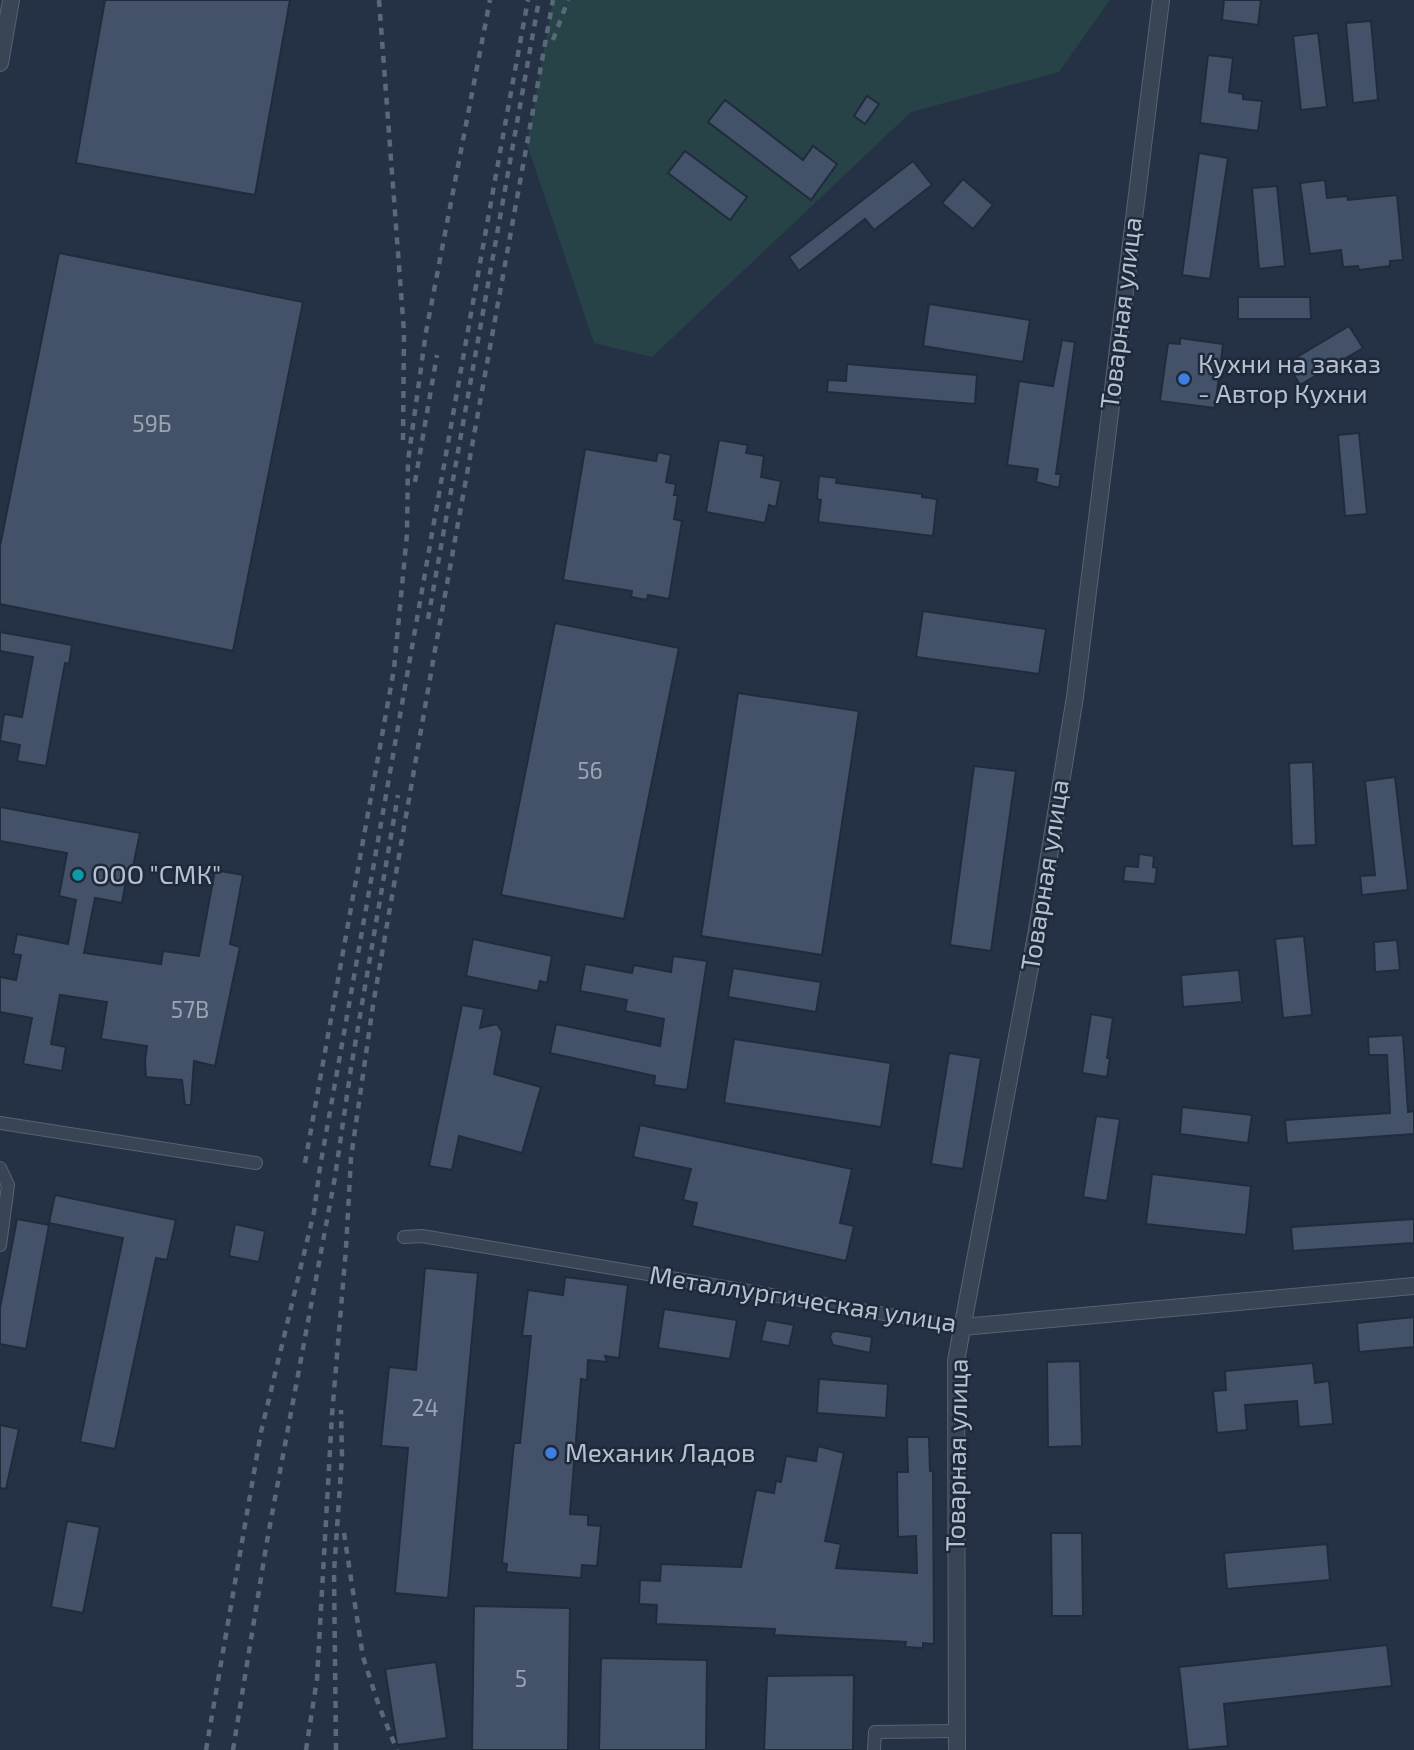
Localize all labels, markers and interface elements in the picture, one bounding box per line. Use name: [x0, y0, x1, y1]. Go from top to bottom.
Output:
street label: Товарная улица: [1092, 215, 1148, 411]
place label: Кухни на заказ - Автор Кухни: [1198, 347, 1381, 409]
marker: Кухни на заказ - Автор Кухни: [1176, 371, 1192, 387]
house number: 59Б: [132, 409, 172, 437]
house number: 56: [577, 756, 603, 784]
street label: Товарная улица: [1013, 777, 1075, 973]
place label: ООО "СМК": [92, 858, 221, 889]
marker: ООО "СМК": [70, 867, 86, 883]
house number: 57В: [171, 995, 209, 1023]
street label: Металлургическая улица: [647, 1258, 959, 1338]
street label: Товарная улица: [938, 1358, 974, 1552]
house number: 24: [411, 1393, 439, 1421]
place label: Механик Ладов: [565, 1436, 755, 1467]
marker: Механик Ладов: [543, 1445, 559, 1461]
house number: 5: [515, 1664, 527, 1692]

